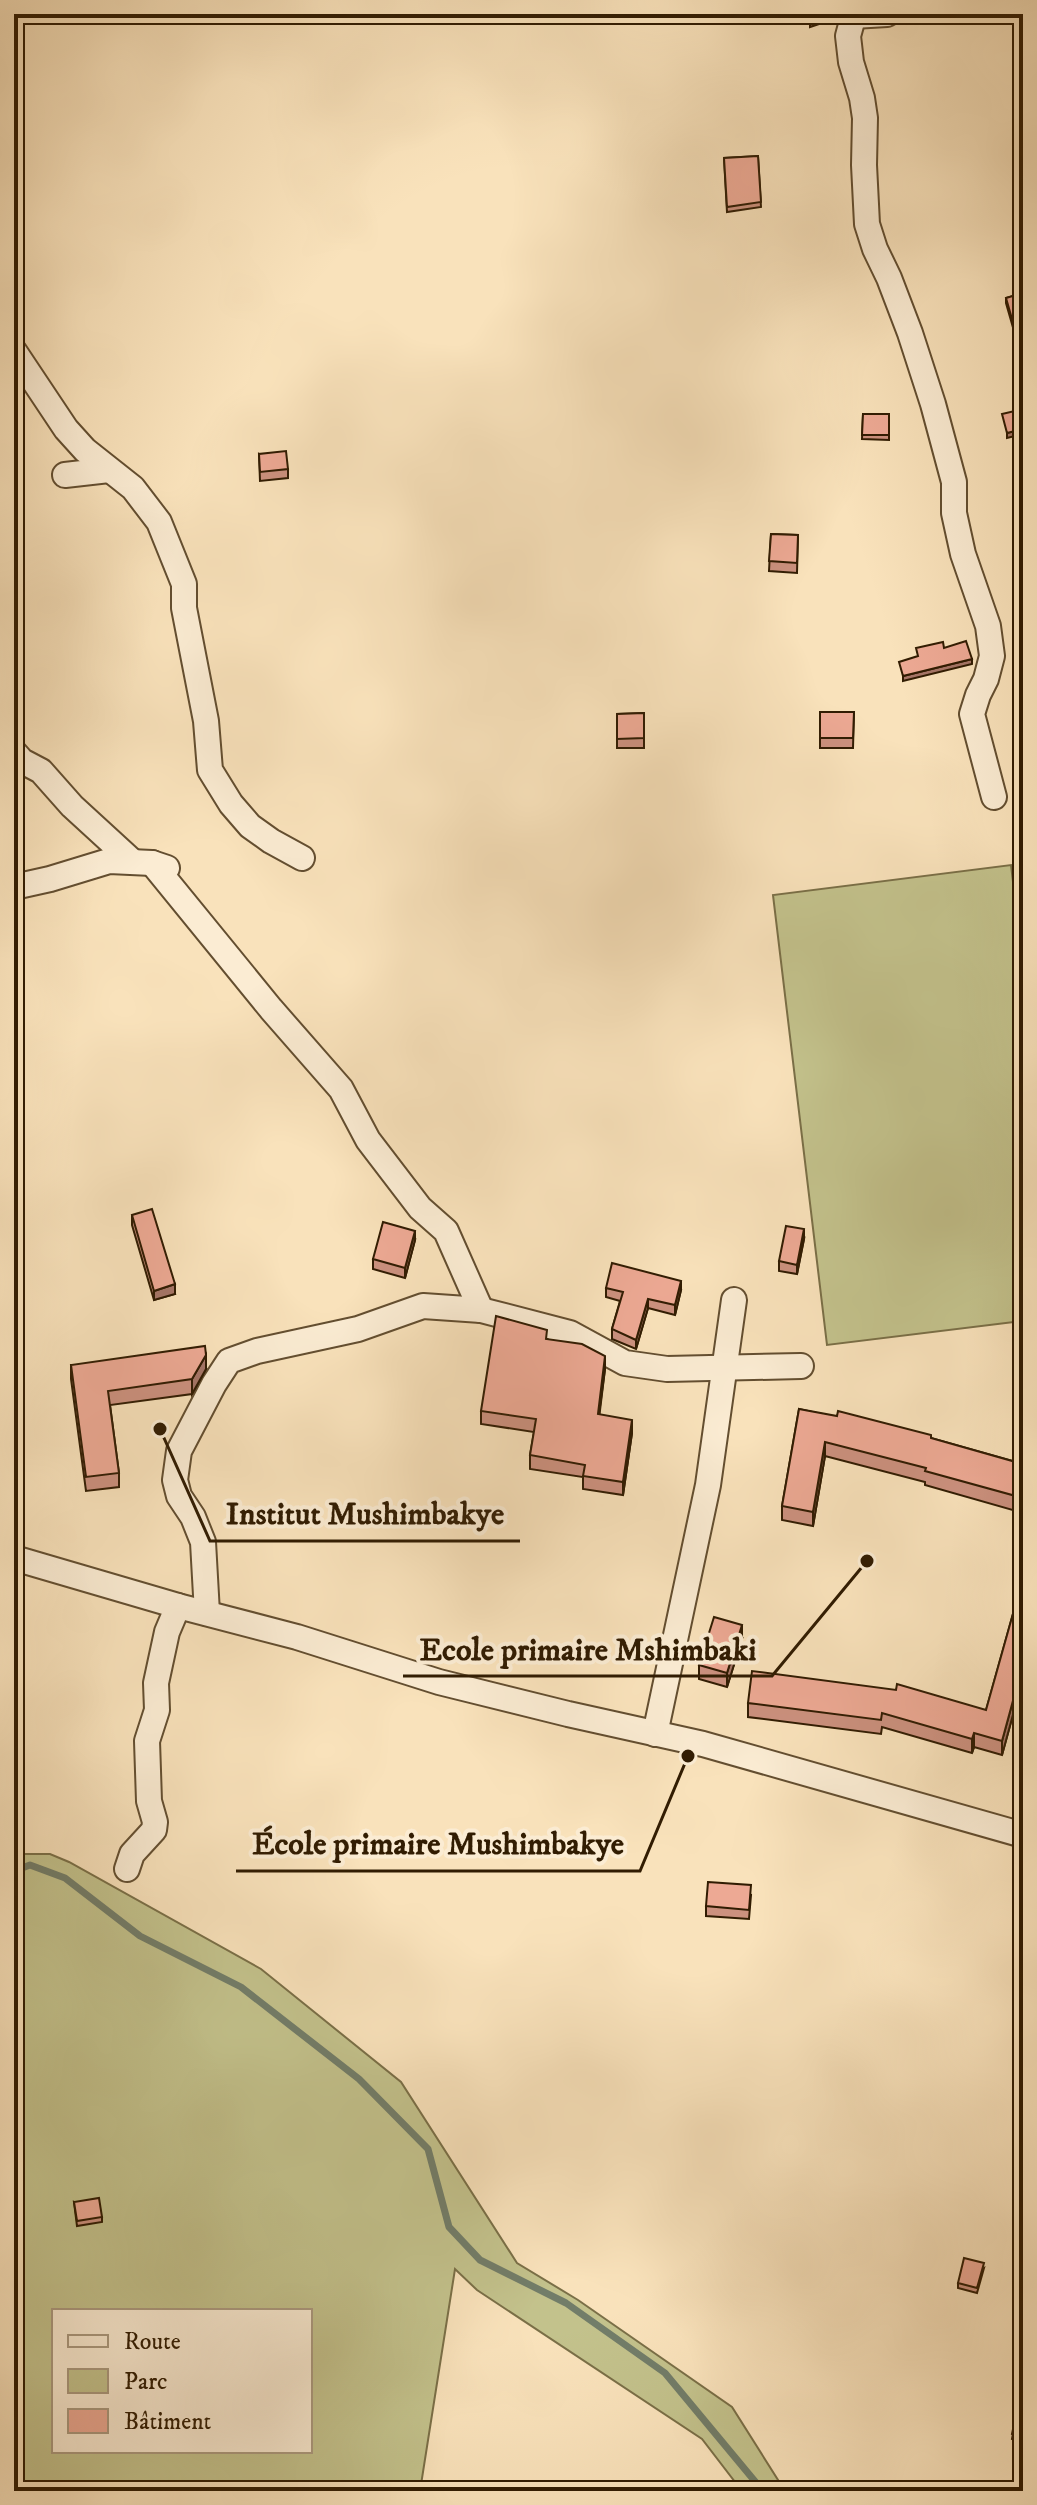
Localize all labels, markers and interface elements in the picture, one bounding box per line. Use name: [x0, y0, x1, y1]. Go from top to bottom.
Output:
callout: Institut Mushimbakye: [210, 1485, 520, 1541]
text: Institut Mushimbakye: [226, 1495, 504, 1535]
callout: Ecole primaire Mshimbaki: [403, 1620, 772, 1676]
text: Ecole primaire Mshimbaki: [419, 1631, 757, 1671]
callout: École primaire Mushimbakye: [236, 1815, 640, 1871]
text: École primaire Mushimbakye: [252, 1825, 624, 1865]
legend: [52, 2309, 312, 2453]
text: Route: [124, 2327, 181, 2357]
text: Parc: [124, 2367, 167, 2397]
text: Bâtiment: [124, 2407, 212, 2437]

